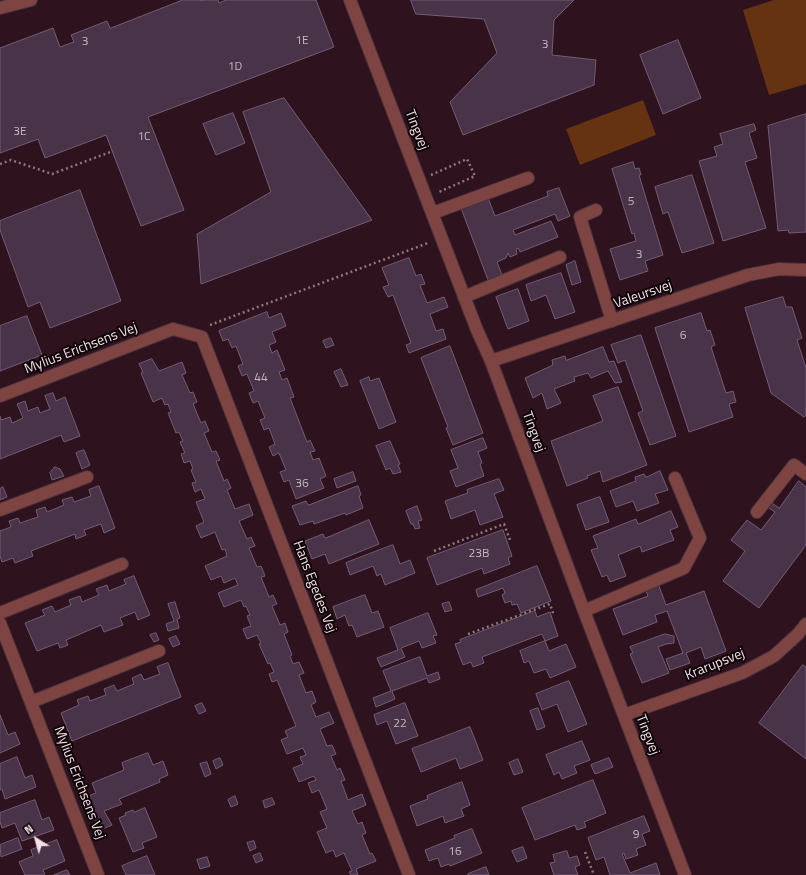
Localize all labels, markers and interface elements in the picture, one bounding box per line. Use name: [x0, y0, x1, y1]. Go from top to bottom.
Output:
house number: 1E: [295, 34, 309, 48]
house number: 3: [82, 35, 88, 49]
house number: 3: [542, 38, 548, 52]
house number: 1D: [228, 60, 242, 74]
street label: Tingvej: [401, 107, 431, 153]
house number: 3E: [13, 125, 27, 139]
house number: 1C: [137, 130, 151, 144]
house number: 5: [628, 195, 634, 209]
house number: 3: [636, 248, 642, 262]
street label: Valeursvej: [612, 277, 674, 313]
street label: Mylius Erichsens Vej: [22, 320, 140, 378]
house number: 6: [680, 329, 686, 343]
house number: 44: [254, 371, 268, 385]
street label: Tingvej: [518, 409, 548, 455]
house number: 36: [295, 477, 309, 491]
street label: Hans Egedes Vej: [289, 539, 339, 635]
house number: 23B: [469, 547, 489, 561]
street label: Krarupsvej: [683, 645, 747, 685]
street label: Tingvej: [632, 712, 662, 758]
house number: 22: [393, 717, 407, 731]
street label: Mylius Erichsens Vej: [50, 724, 108, 842]
north arrow: [16, 819, 56, 859]
text: N: [21, 821, 37, 838]
house number: 9: [633, 828, 639, 842]
house number: 16: [448, 845, 462, 859]

